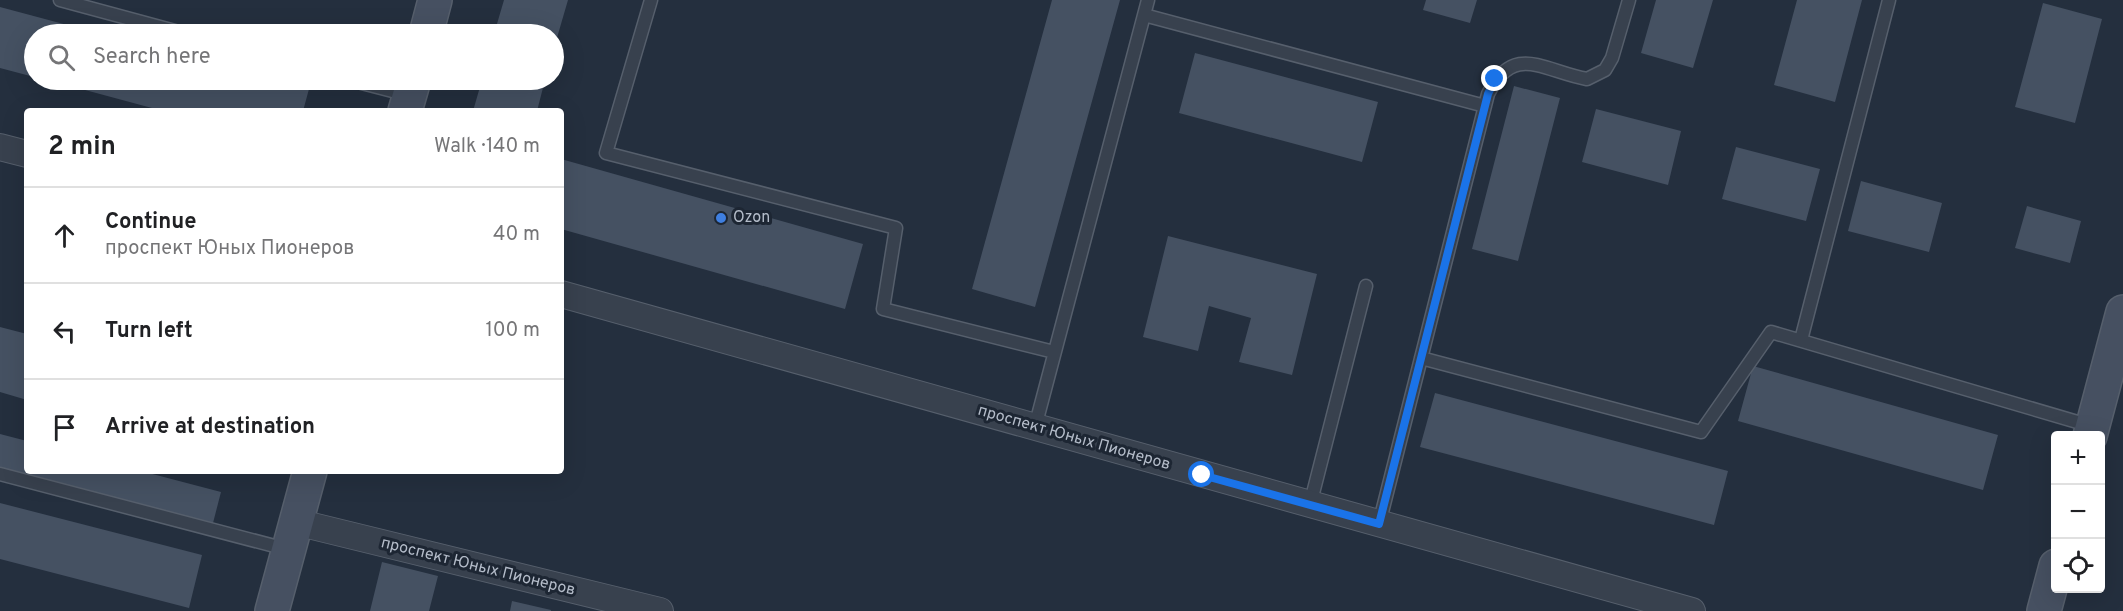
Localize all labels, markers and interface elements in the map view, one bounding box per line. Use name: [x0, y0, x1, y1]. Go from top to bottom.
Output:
search box: [24, 24, 564, 90]
icon: search: [45, 41, 78, 74]
text: Search here: [93, 44, 211, 71]
route end: [1481, 65, 1507, 91]
text: 2 min: [48, 131, 116, 164]
text: Walk · 140 m: [434, 134, 540, 160]
place label: Ozon: [733, 208, 770, 228]
text: Continue: [105, 209, 196, 236]
marker: Ozon: [714, 211, 728, 225]
icon: ahead: [48, 219, 81, 252]
text: 40 m: [493, 222, 540, 248]
text: проспект Юных Пионеров: [105, 236, 354, 262]
icon: left: [48, 315, 81, 348]
text: Turn left: [105, 318, 193, 345]
text: 100 m: [485, 318, 540, 344]
street label: проспект Юных Пионеров: [975, 401, 1173, 475]
icon: arrive: [48, 411, 81, 444]
text: Arrive at destination: [105, 414, 315, 441]
map controls: [2051, 431, 2105, 593]
button: +: [2051, 431, 2105, 485]
route start: [1188, 461, 1214, 487]
button: −: [2051, 485, 2105, 539]
street label: проспект Юных Пионеров: [379, 533, 577, 601]
button: locate: [2051, 539, 2105, 593]

